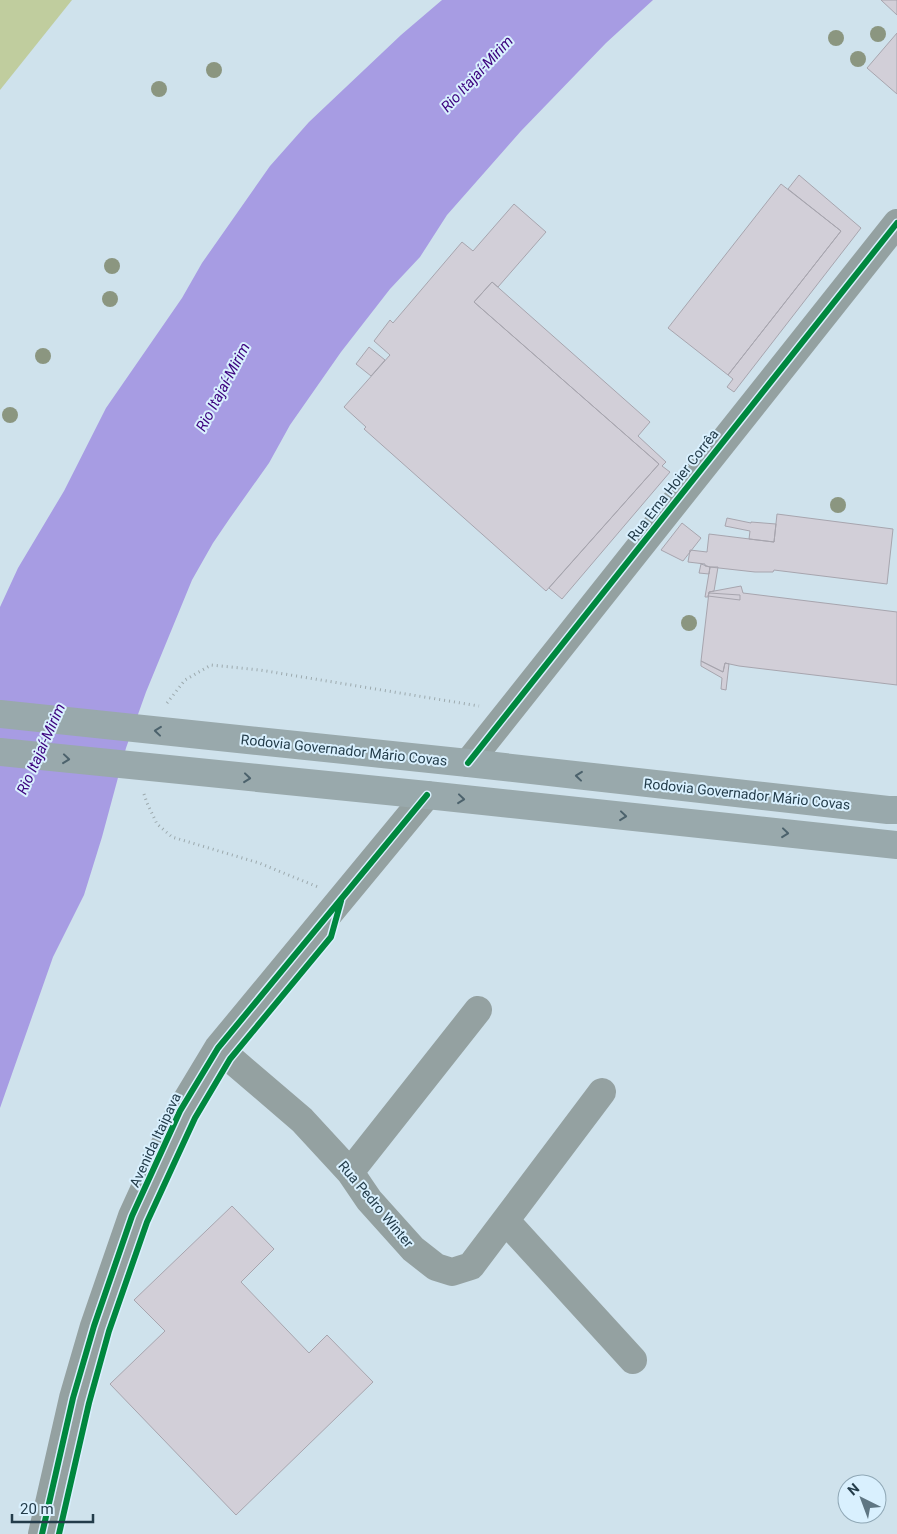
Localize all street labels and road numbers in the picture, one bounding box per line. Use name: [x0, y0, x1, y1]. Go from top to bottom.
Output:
street label: Rua Erna Hoier Corrêa: [624, 426, 722, 544]
street label: Rodovia Governador Mário Covas: [240, 731, 448, 769]
street label: Rodovia Governador Mário Covas: [643, 775, 851, 813]
street label: Avenida Itaipava: [126, 1090, 184, 1190]
street label: Rua Pedro Winter: [335, 1158, 417, 1251]

